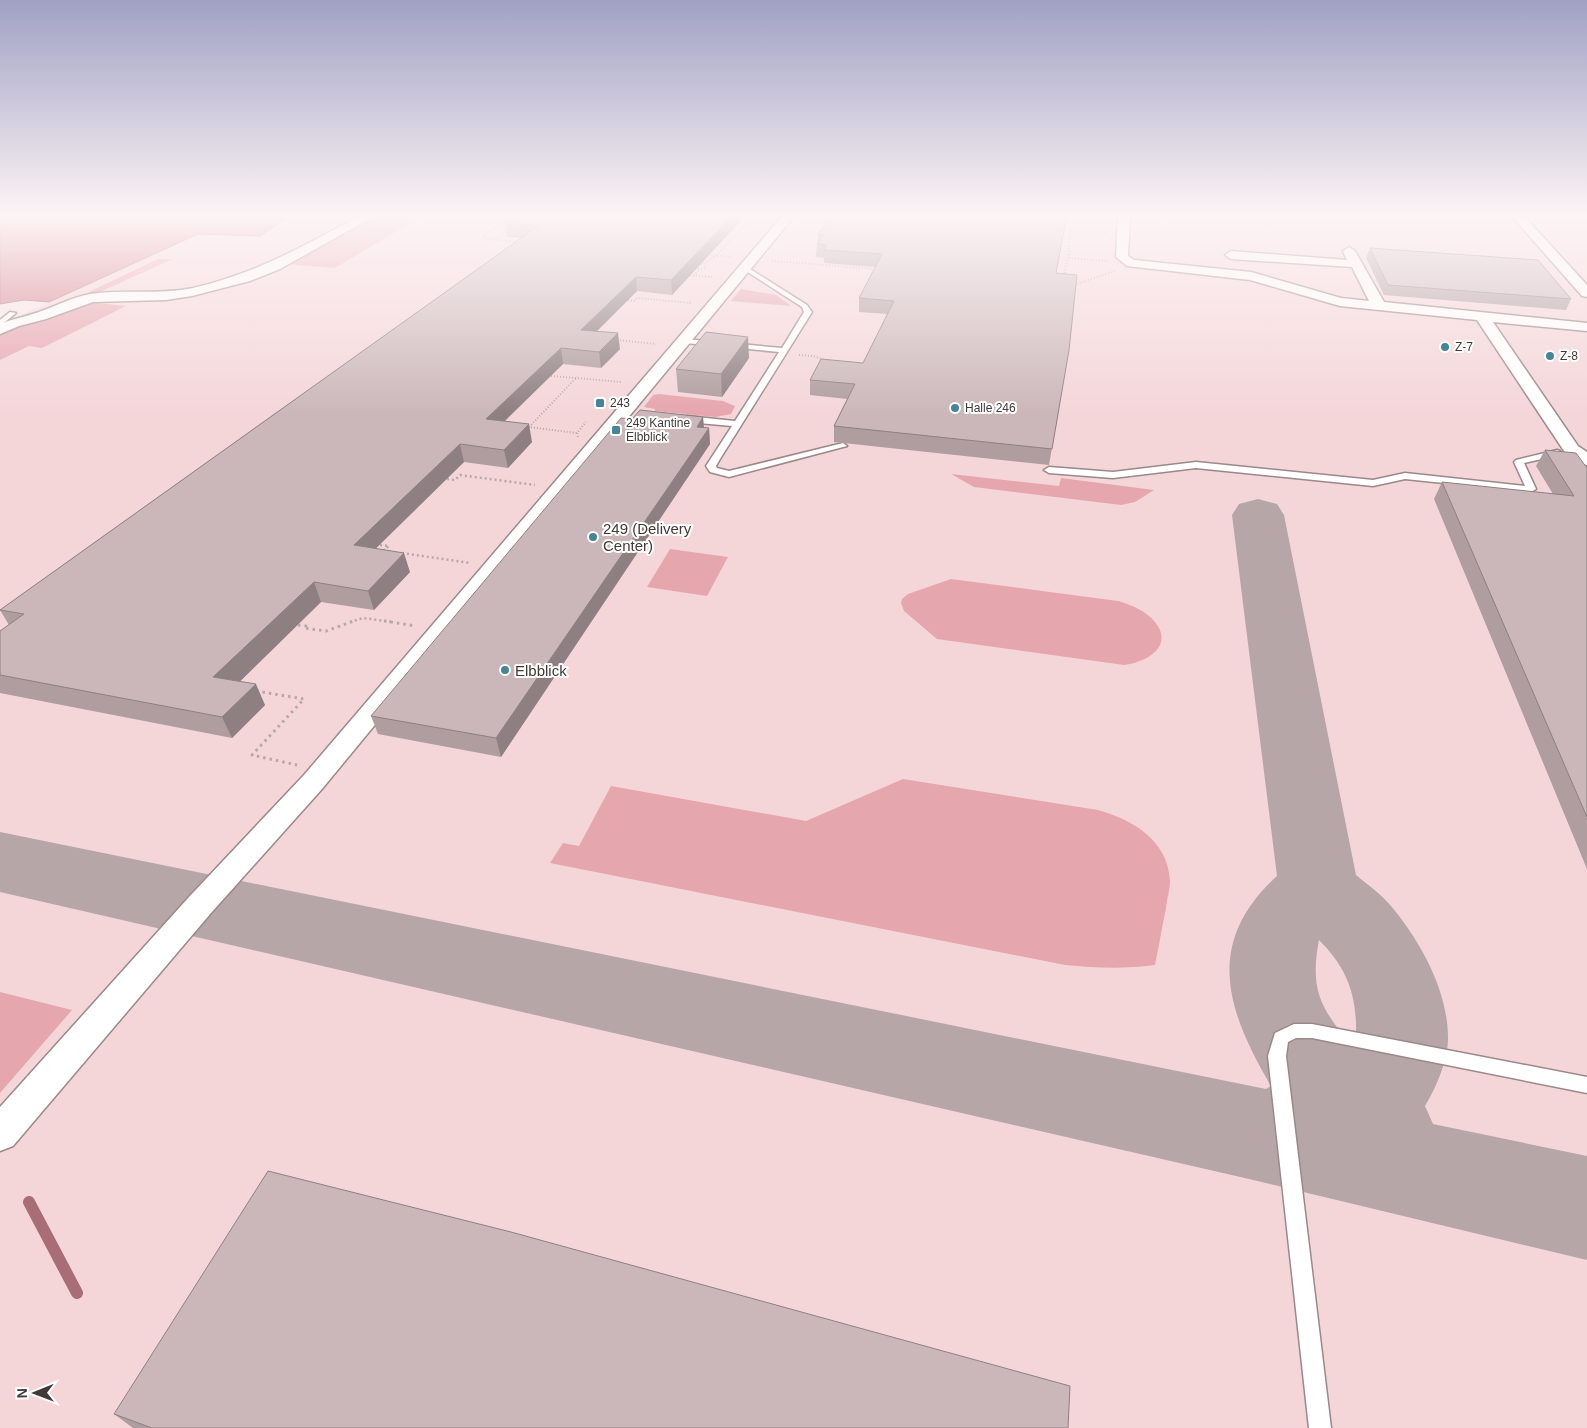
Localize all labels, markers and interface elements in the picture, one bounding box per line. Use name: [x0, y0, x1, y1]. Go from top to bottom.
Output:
place label: Z-7: [1455, 340, 1473, 354]
marker: Z-7: [1439, 341, 1451, 353]
place label: Z-8: [1560, 349, 1578, 363]
marker: Z-8: [1544, 350, 1556, 362]
place label: 243: [610, 396, 630, 410]
marker: 243: [594, 397, 606, 409]
place label: Halle 246: [965, 401, 1016, 415]
marker: Halle 246: [949, 402, 961, 414]
place label: 249 Kantine Elbblick: [626, 416, 690, 444]
marker: 249 Kantine Elbblick: [610, 424, 622, 436]
place label: 249 (Delivery Center): [603, 520, 692, 554]
marker: 249 (Delivery Center): [587, 531, 599, 543]
place label: Elbblick: [515, 662, 567, 679]
marker: Elbblick: [499, 664, 511, 676]
north arrow: [10, 1368, 60, 1418]
text: N: [14, 1388, 30, 1398]

